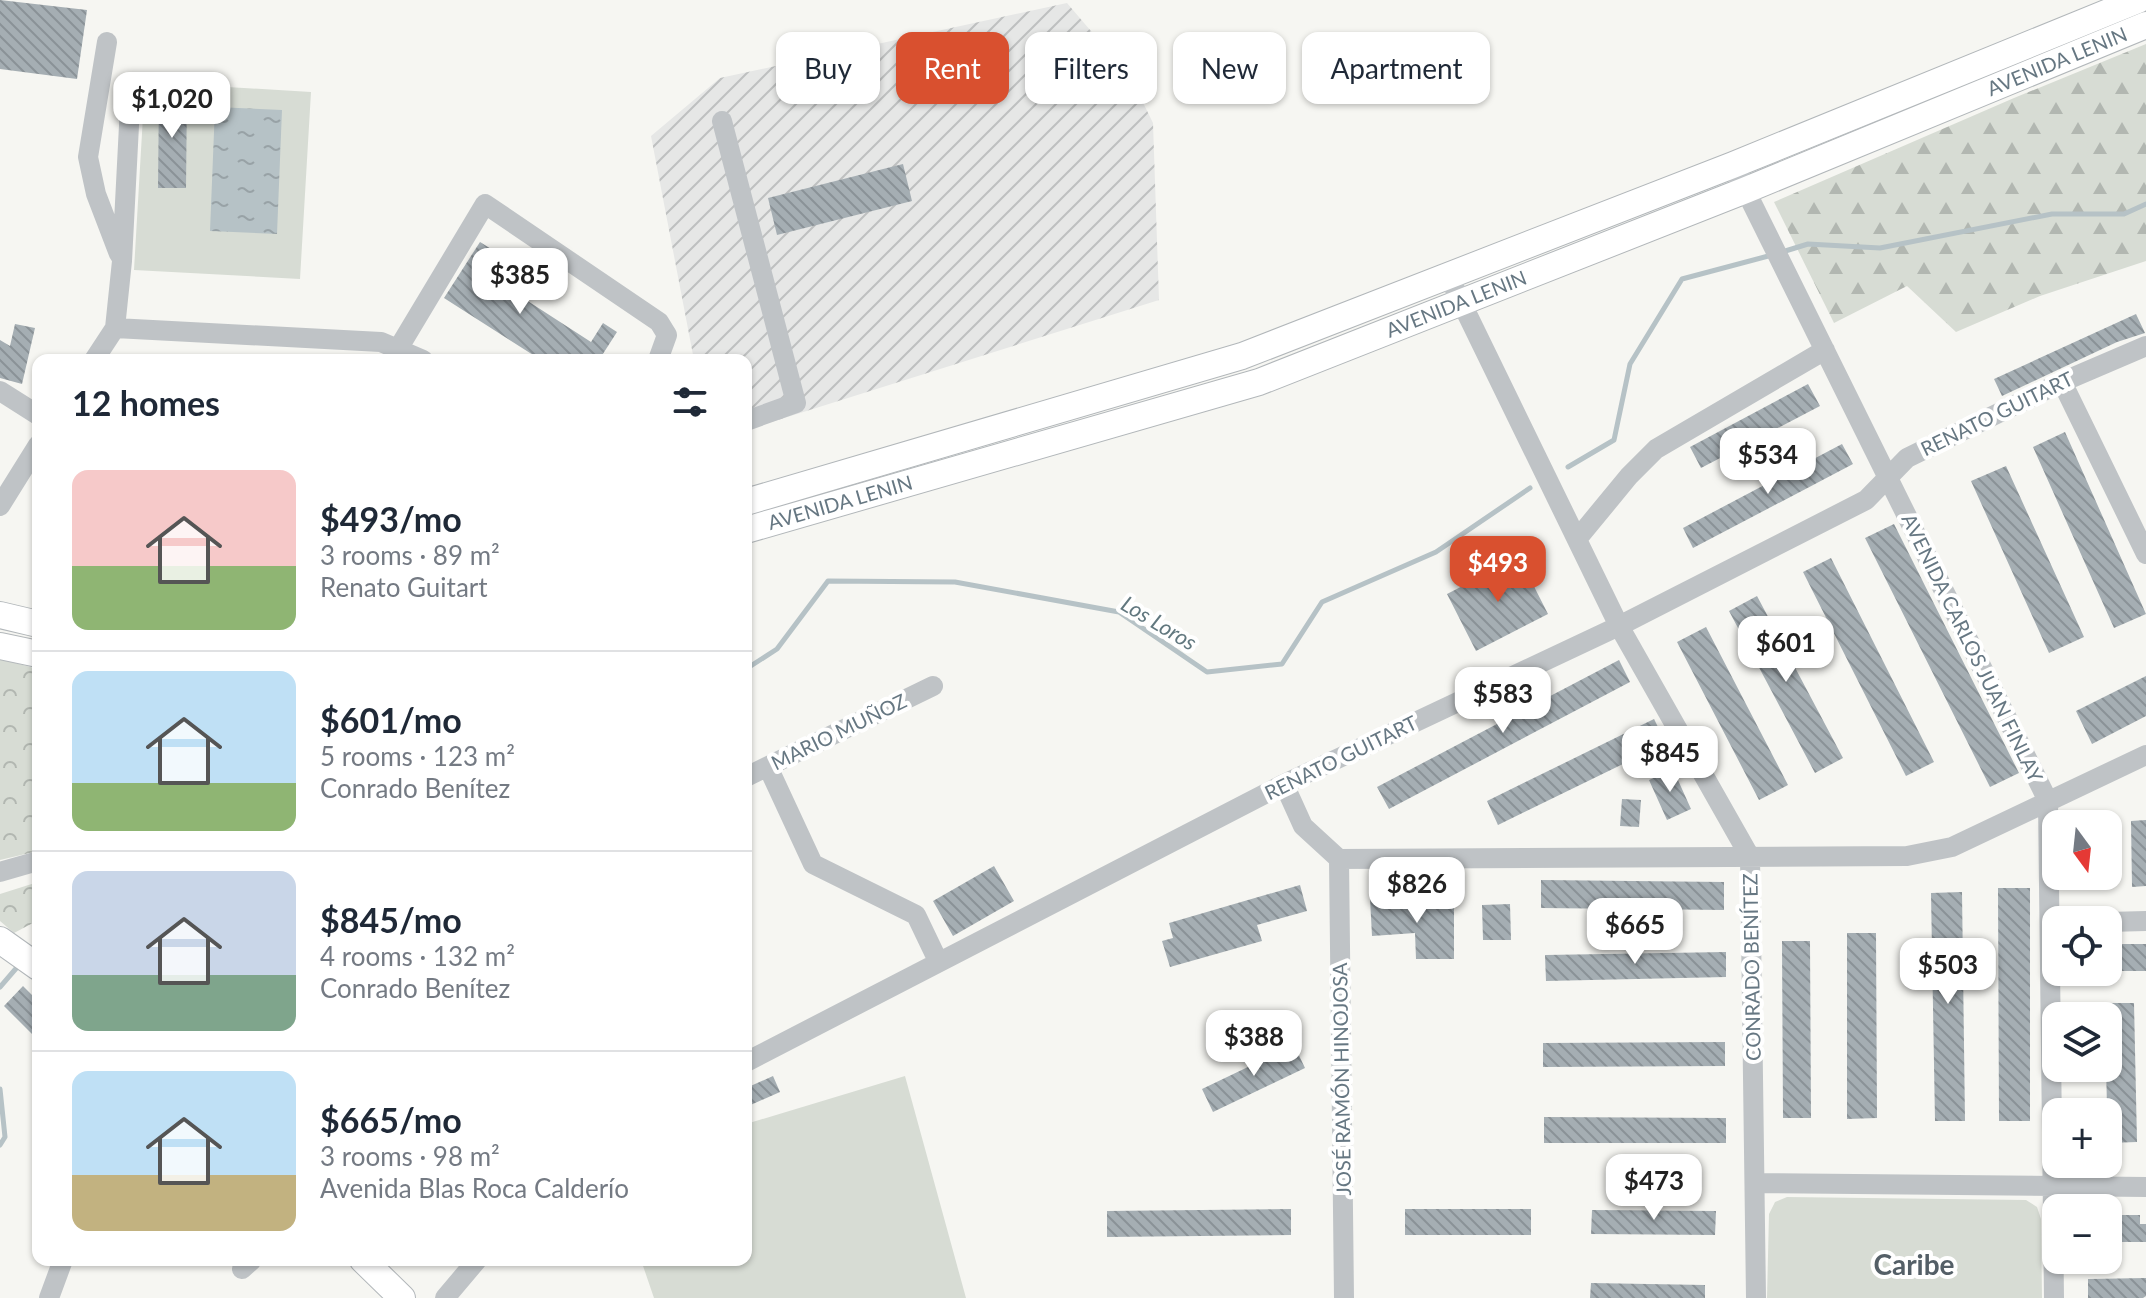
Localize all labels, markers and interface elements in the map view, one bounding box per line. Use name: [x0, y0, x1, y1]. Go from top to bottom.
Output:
street label: AVENIDA LENIN: [1983, 21, 2130, 100]
chip: Buy: [776, 32, 880, 104]
chip: Rent: [896, 32, 1009, 104]
chip: Filters: [1025, 32, 1157, 104]
chip: New: [1173, 32, 1286, 104]
chip: Apartment: [1302, 32, 1490, 104]
pin: $1,020: [107, 72, 237, 140]
text: $1,020: [131, 82, 213, 114]
pin: $385: [473, 248, 567, 316]
text: $385: [490, 258, 550, 290]
street label: AVENIDA LENIN: [1382, 265, 1530, 342]
street label: RENATO GUITART: [1916, 366, 2077, 460]
icon: filters: [668, 380, 712, 424]
text: 12 homes: [72, 382, 220, 423]
pin: $534: [1721, 428, 1815, 496]
text: $534: [1738, 438, 1798, 470]
street label: AVENIDA LENIN: [765, 470, 915, 534]
text: $493/mo: [320, 498, 462, 539]
icon: home: [136, 502, 232, 598]
street label: AVENIDA CARLOS JUAN FINLAY: [1897, 510, 2049, 786]
pin: $493: [1451, 536, 1545, 604]
text: 3 rooms · 89 m²: [320, 539, 500, 571]
text: $493: [1468, 546, 1528, 578]
text: Renato Guitart: [320, 571, 488, 603]
water label: Los Loros: [1117, 590, 1202, 656]
pin: $601: [1739, 616, 1833, 684]
text: $601: [1756, 626, 1816, 658]
pin: $583: [1456, 667, 1550, 735]
text: $583: [1473, 677, 1533, 709]
street label: MARIO MUÑOZ: [767, 688, 910, 774]
text: $601/mo: [320, 699, 462, 740]
icon: home: [136, 703, 232, 799]
street label: RENATO GUITART: [1260, 710, 1421, 804]
pin: $845: [1623, 726, 1717, 794]
text: $845: [1640, 736, 1700, 768]
text: 5 rooms · 123 m²: [320, 740, 515, 772]
text: Conrado Benítez: [320, 772, 510, 804]
north arrow: [2042, 810, 2122, 890]
map controls: [2042, 810, 2122, 1274]
pin: $826: [1370, 857, 1464, 925]
text: $826: [1387, 867, 1447, 899]
street label: CONRADO BENÍTEZ: [1737, 873, 1765, 1061]
pin: $665: [1588, 898, 1682, 966]
text: $845/mo: [320, 899, 462, 940]
icon: home: [136, 903, 232, 999]
button: locate: [2042, 906, 2122, 986]
text: $665: [1605, 908, 1665, 940]
pin: $503: [1901, 938, 1995, 1006]
text: 4 rooms · 132 m²: [320, 940, 515, 972]
text: $503: [1918, 948, 1978, 980]
street label: JOSÉ RAMÓN HINOJOSA: [1327, 962, 1355, 1196]
text: Conrado Benítez: [320, 972, 510, 1004]
button: layers: [2042, 1002, 2122, 1082]
pin: $388: [1207, 1010, 1301, 1078]
text: $388: [1224, 1020, 1284, 1052]
button: +: [2042, 1098, 2122, 1178]
text: $665/mo: [320, 1099, 462, 1140]
icon: home: [136, 1103, 232, 1199]
text: 3 rooms · 98 m²: [320, 1140, 500, 1172]
pin: $473: [1607, 1154, 1701, 1222]
text: $473: [1624, 1164, 1684, 1196]
text: Avenida Blas Roca Calderío: [320, 1172, 629, 1204]
button: −: [2042, 1194, 2122, 1274]
district label: Caribe: [1873, 1247, 1955, 1281]

